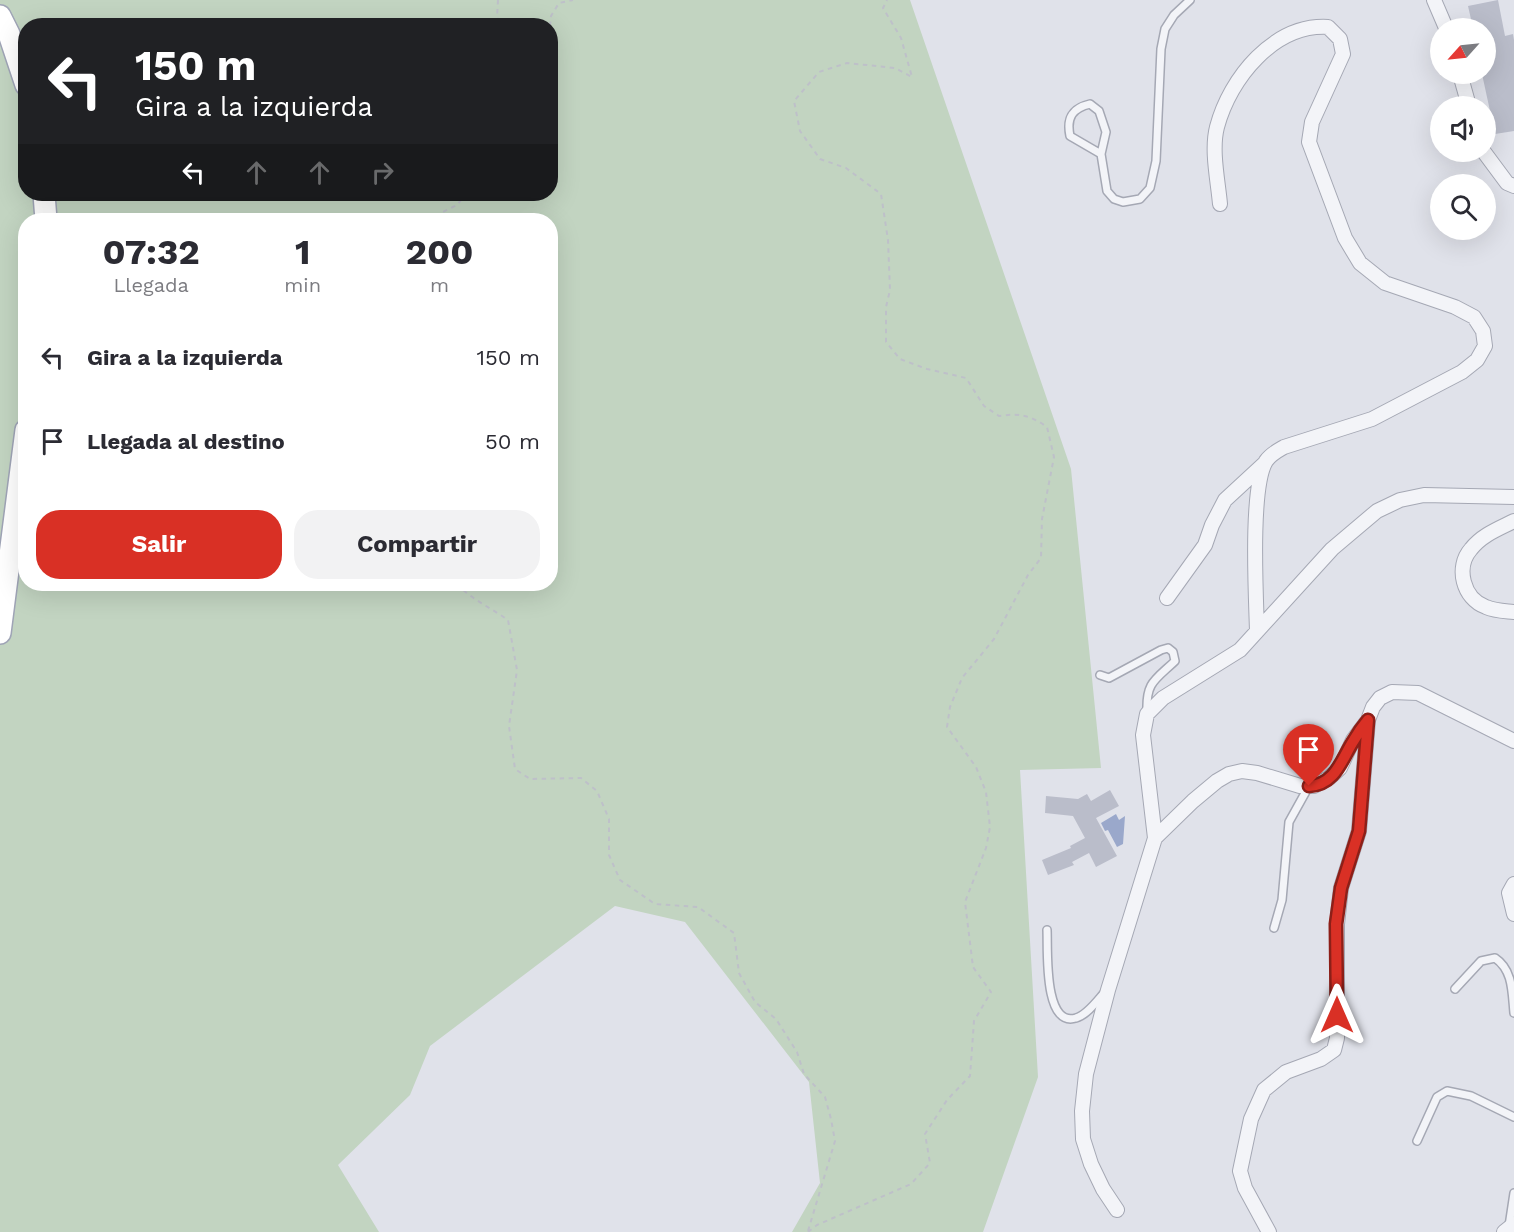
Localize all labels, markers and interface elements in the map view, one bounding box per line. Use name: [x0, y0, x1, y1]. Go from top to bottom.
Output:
north arrow: [1430, 18, 1496, 84]
map controls: [1430, 18, 1496, 240]
text: 150 m: [135, 41, 256, 90]
icon: left: [36, 42, 114, 120]
text: Gira a la izquierda: [135, 91, 373, 123]
button: sound: [1430, 96, 1496, 162]
icon: left: [177, 156, 210, 189]
icon: ahead: [240, 156, 273, 189]
icon: ahead: [303, 156, 336, 189]
icon: right: [366, 156, 399, 189]
button: search: [1430, 174, 1496, 240]
text: 07:32: [103, 231, 200, 273]
text: 1: [295, 231, 310, 273]
text: 200: [406, 231, 473, 273]
text: Llegada: [113, 273, 189, 297]
text: min: [284, 273, 321, 297]
text: m: [430, 273, 449, 297]
icon: left: [36, 341, 69, 374]
text: Gira a la izquierda: [87, 345, 283, 370]
text: 150 m: [476, 345, 540, 370]
icon: arrive: [36, 425, 69, 458]
text: Llegada al destino: [87, 429, 285, 454]
text: 50 m: [485, 429, 540, 454]
button: Salir: [36, 510, 282, 579]
button: Compartir: [294, 510, 540, 579]
pin: [1283, 724, 1334, 786]
icon: arrive: [1292, 733, 1325, 766]
position arrow: [1305, 983, 1369, 1047]

